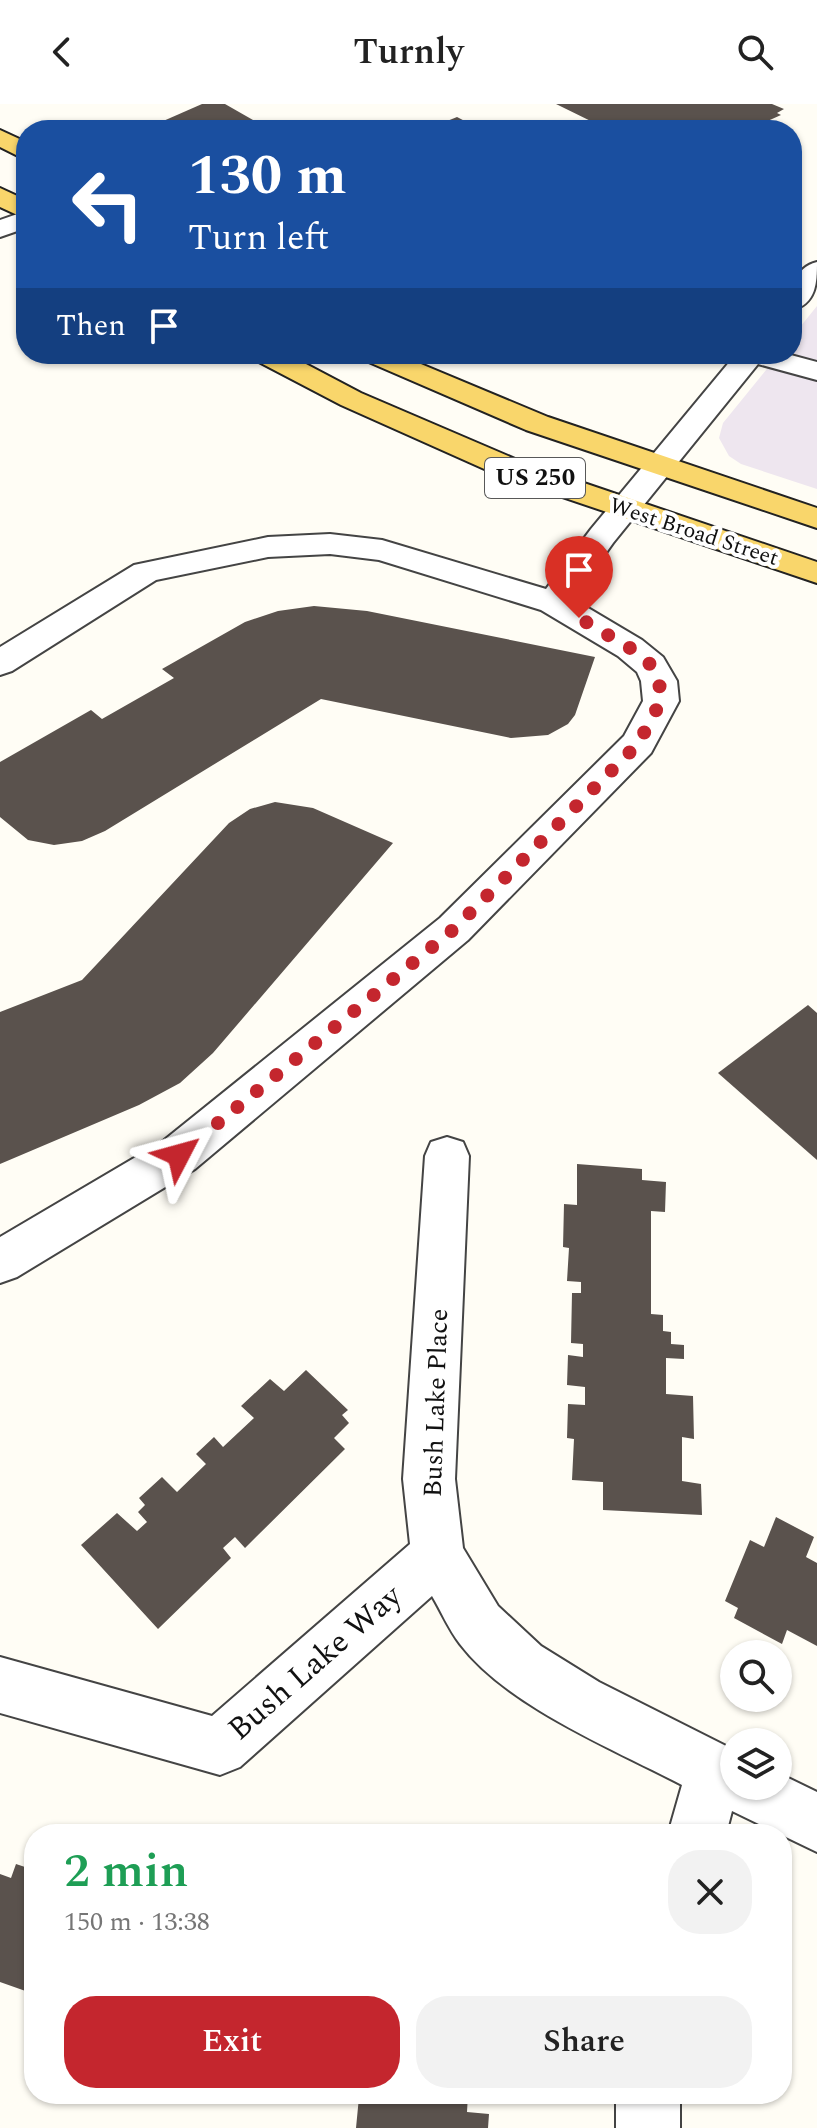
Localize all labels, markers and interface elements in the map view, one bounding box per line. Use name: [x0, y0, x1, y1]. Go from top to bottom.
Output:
text: Turnly: [353, 25, 464, 80]
icon: back: [40, 30, 84, 74]
icon: search: [733, 30, 777, 74]
text: 130 m: [188, 134, 347, 219]
icon: left: [56, 152, 160, 256]
text: Turn left: [188, 211, 329, 266]
text: Then: [56, 303, 126, 349]
icon: arrive: [142, 304, 186, 348]
road number: US 250: [485, 458, 585, 498]
street label: West Broad Street: [605, 489, 783, 575]
pin: [545, 536, 613, 618]
icon: arrive: [557, 548, 601, 592]
position arrow: [137, 1113, 221, 1197]
street label: Bush Lake Place: [413, 1308, 459, 1498]
street label: Bush Lake Way: [217, 1572, 414, 1753]
map controls: [720, 1640, 792, 1800]
button: search: [720, 1640, 792, 1712]
button: layers: [720, 1728, 792, 1800]
text: 2 min: [64, 1835, 189, 1908]
button: close: [668, 1850, 752, 1934]
text: 150 m · 13:38: [64, 1902, 210, 1942]
button: Exit: [64, 1996, 400, 2088]
button: Share: [416, 1996, 752, 2088]

